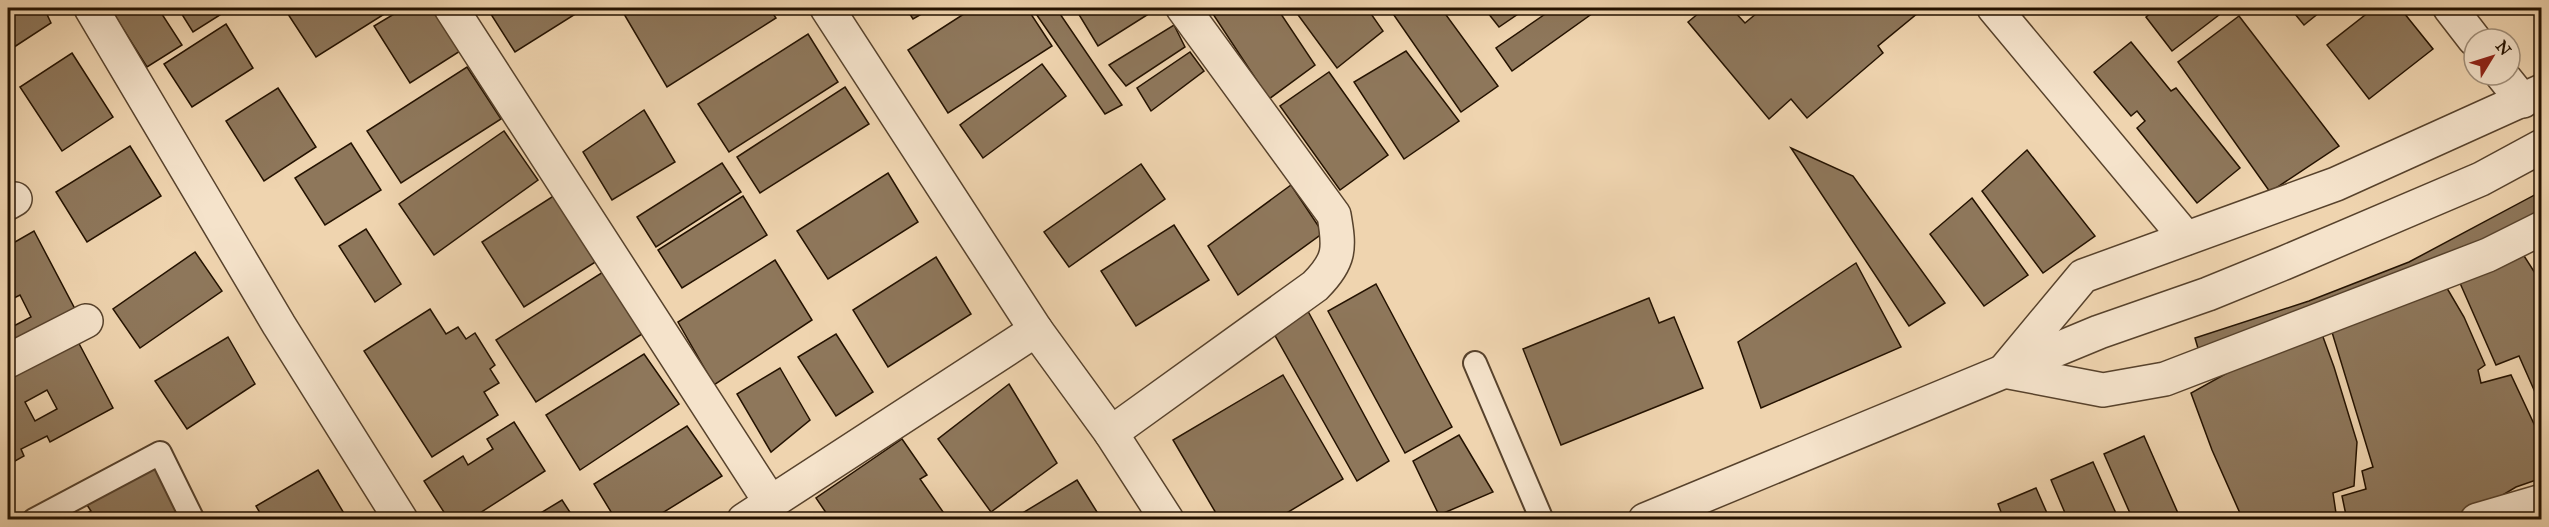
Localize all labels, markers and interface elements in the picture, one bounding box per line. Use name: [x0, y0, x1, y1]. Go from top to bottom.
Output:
north arrow: [2462, 27, 2522, 87]
text: N: [2492, 37, 2515, 60]

